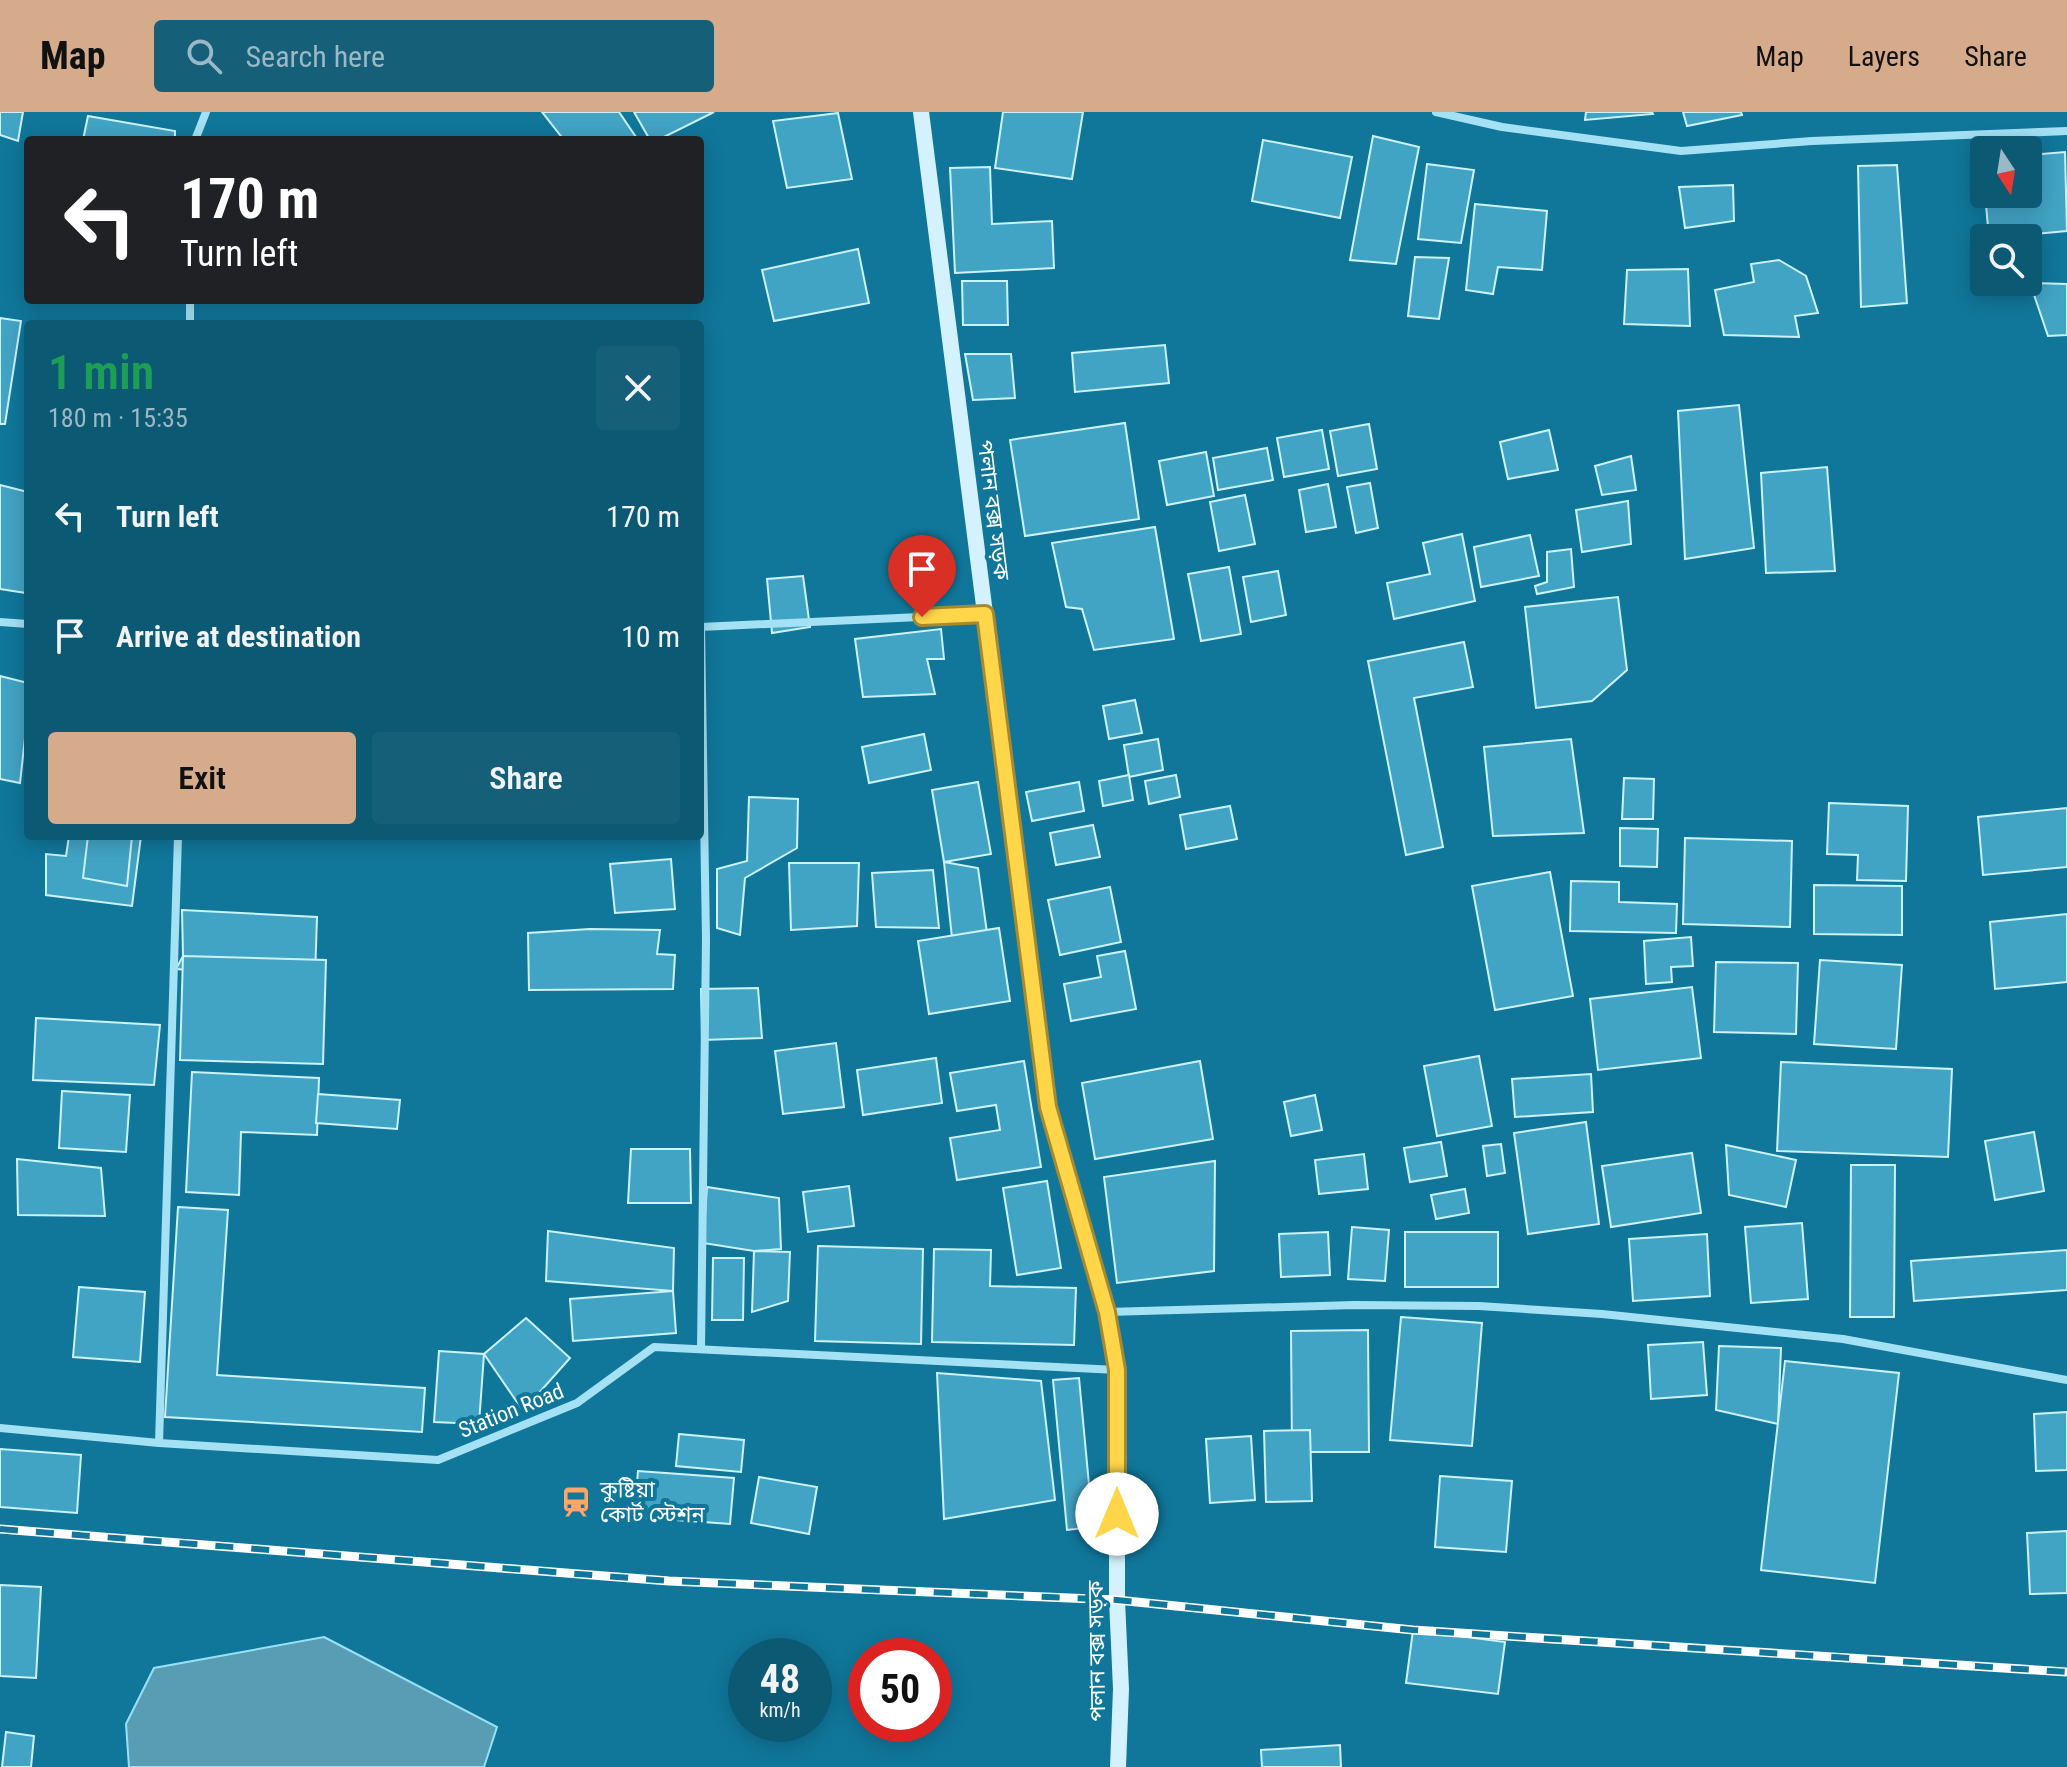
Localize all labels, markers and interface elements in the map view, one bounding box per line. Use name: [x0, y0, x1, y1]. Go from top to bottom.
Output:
search box: [154, 20, 714, 92]
text: Map: [40, 34, 106, 78]
icon: search: [182, 34, 226, 78]
text: Search here: [246, 39, 385, 74]
text: Map: [1755, 40, 1804, 73]
text: Layers: [1848, 40, 1920, 73]
text: Share: [1964, 40, 2027, 73]
north arrow: [1970, 136, 2042, 208]
map controls: [1970, 136, 2042, 296]
text: 170 m: [180, 166, 319, 232]
icon: left: [48, 168, 152, 272]
button: search: [1970, 224, 2042, 296]
text: Turn left: [180, 233, 298, 275]
text: 1 min: [48, 344, 154, 401]
button: close: [596, 346, 680, 430]
text: 180 m · 15:35: [48, 403, 188, 433]
street label: পলান বক্স সড়ক: [973, 439, 1015, 582]
icon: left: [48, 494, 92, 538]
text: Turn left: [116, 499, 219, 534]
text: 170 m: [606, 499, 680, 534]
pin: [888, 535, 956, 617]
icon: arrive: [900, 547, 944, 591]
icon: arrive: [48, 614, 92, 658]
text: Arrive at destination: [116, 619, 361, 654]
text: 10 m: [621, 619, 680, 654]
button: Exit: [48, 732, 356, 824]
button: Share: [372, 732, 680, 824]
street label: Station Road: [455, 1378, 567, 1443]
position arrow: [1075, 1472, 1159, 1556]
place label: কুষ্টিয়া কোর্ট স্টেশন: [599, 1477, 705, 1527]
station icon: কুষ্টিয়া কোর্ট স্টেশন: [559, 1485, 593, 1519]
street label: পলান বক্স সড়ক: [1083, 1580, 1110, 1722]
speed limit sign: 50: [848, 1638, 952, 1742]
text: 48: [760, 1656, 800, 1703]
text: km/h: [759, 1698, 801, 1722]

